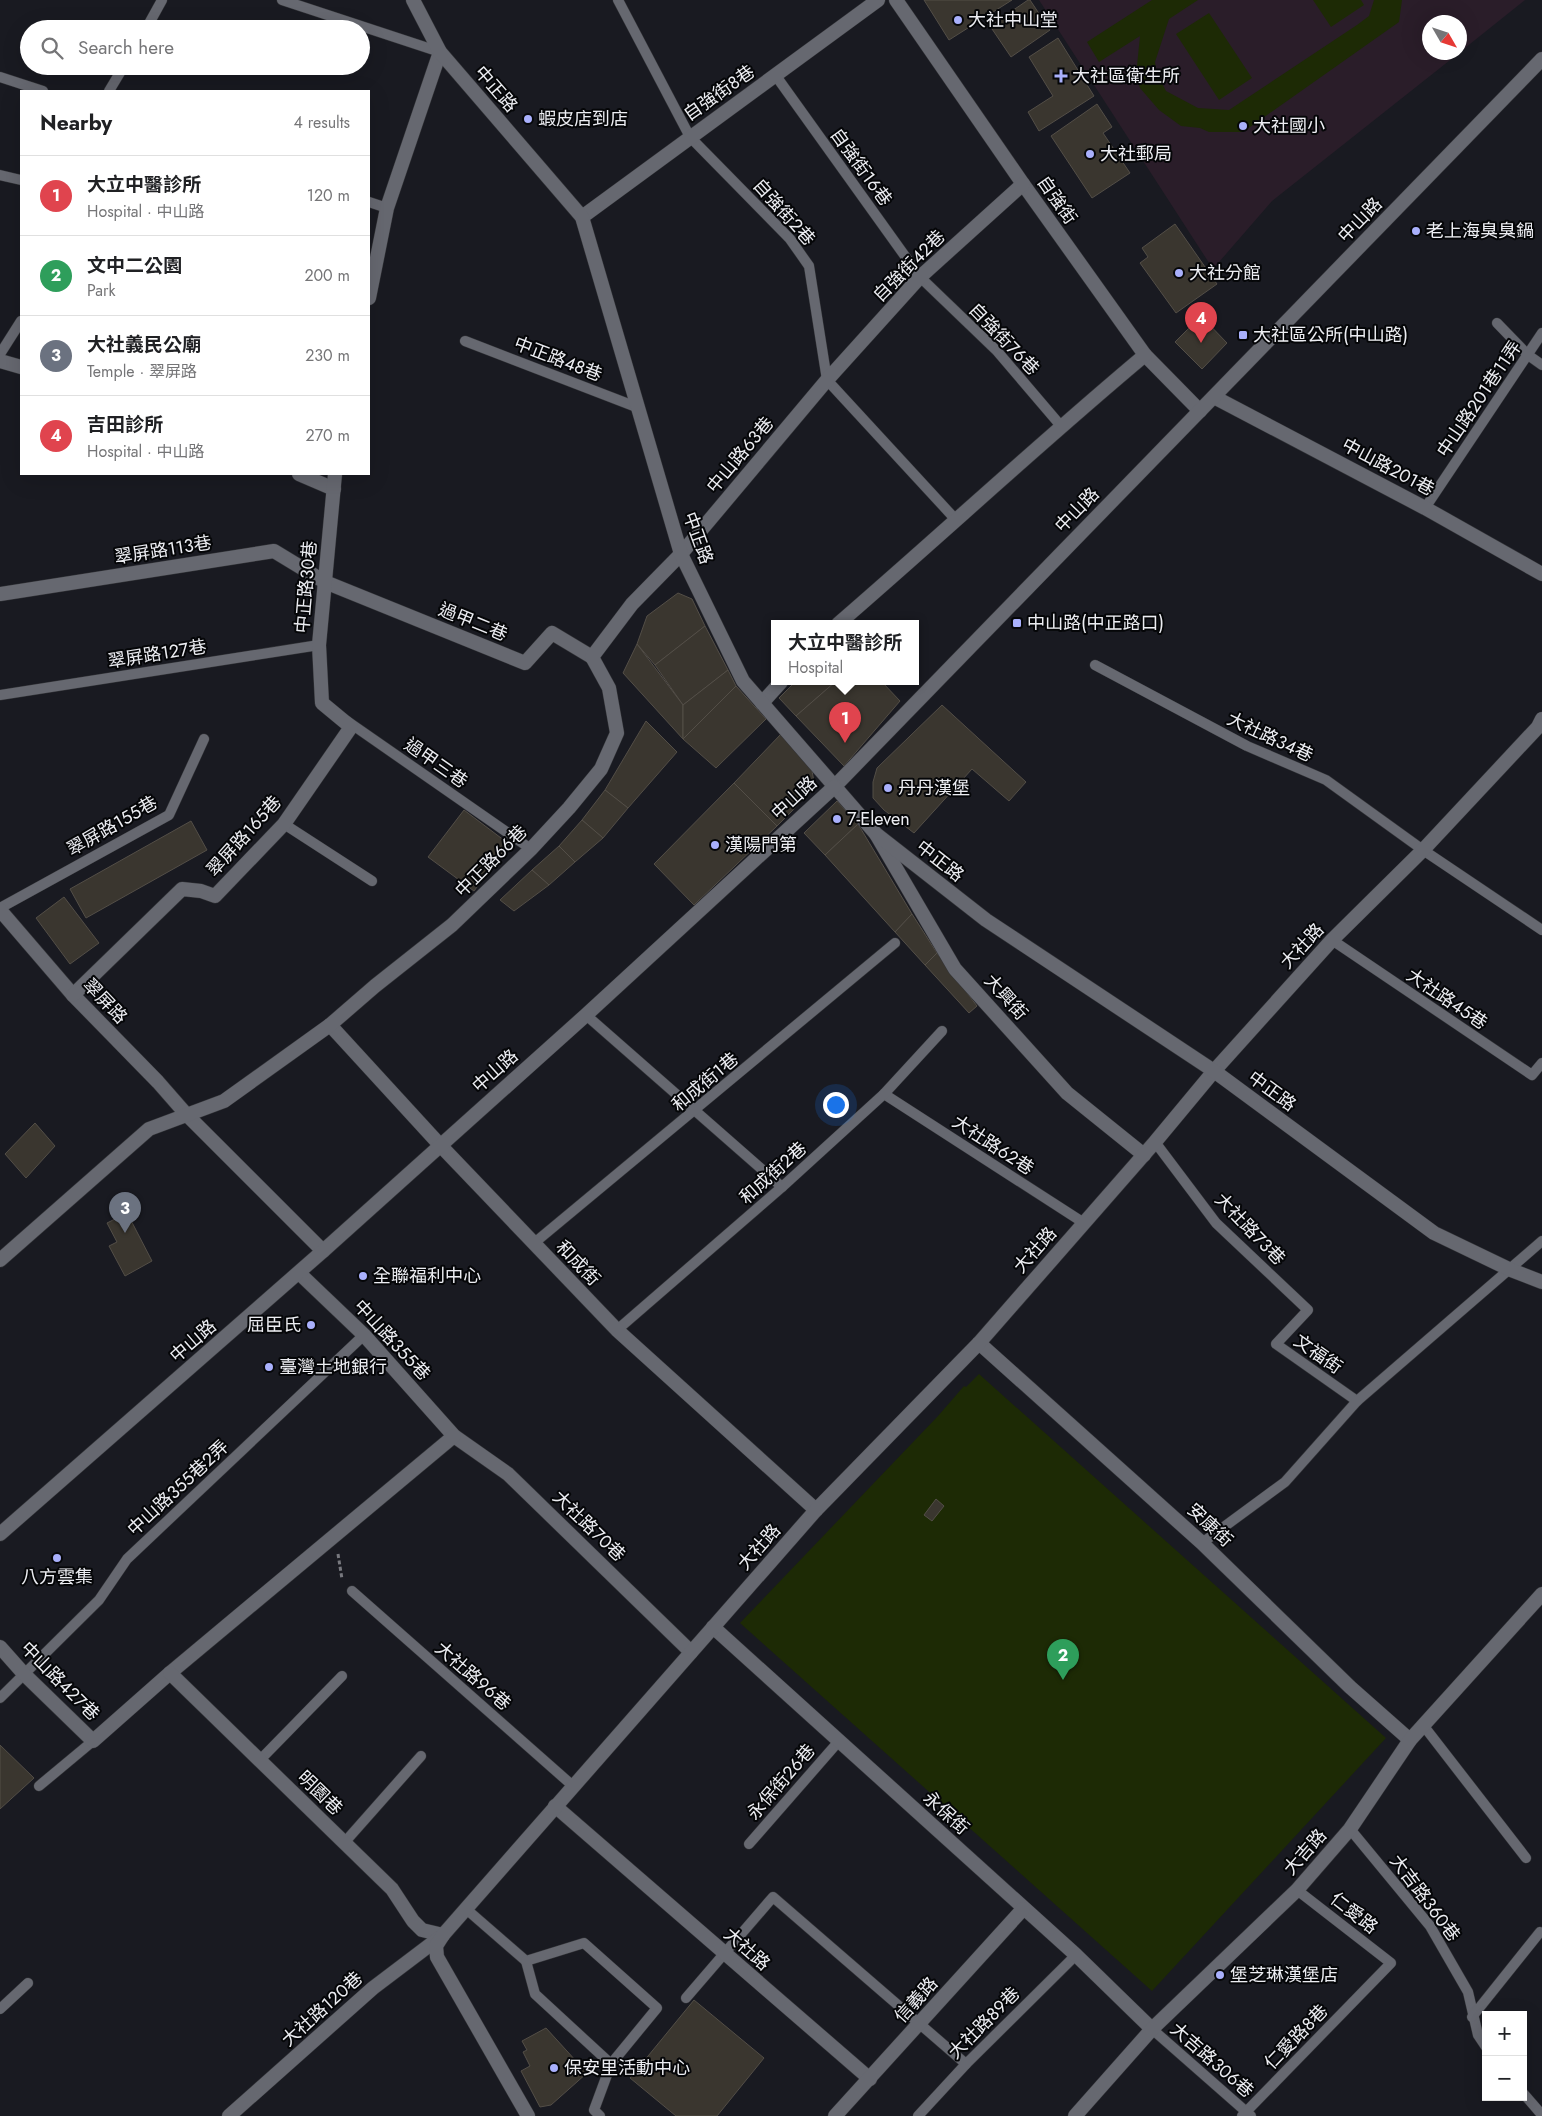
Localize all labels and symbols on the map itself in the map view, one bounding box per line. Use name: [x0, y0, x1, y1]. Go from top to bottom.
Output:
place label: 大社中山堂: [968, 7, 1058, 33]
marker: 大社中山堂: [952, 14, 964, 26]
north arrow: [1422, 15, 1467, 60]
street label: 自強街8巷: [678, 59, 760, 127]
street label: 中正路: [468, 60, 524, 118]
place label: 大社區衛生所: [1072, 63, 1180, 89]
marker: 大社區衛生所: [1054, 69, 1068, 83]
place label: 蝦皮店到店: [538, 106, 628, 132]
marker: 蝦皮店到店: [522, 113, 534, 125]
place label: 大社國小: [1253, 113, 1325, 139]
marker: 大社國小: [1237, 120, 1249, 132]
street label: 自強街16巷: [824, 123, 898, 211]
place label: 大社郵局: [1100, 141, 1172, 167]
marker: 大社郵局: [1084, 148, 1096, 160]
street label: 自強街: [1031, 170, 1083, 230]
street label: 自強街2巷: [747, 173, 821, 251]
street label: 中山路: [1332, 192, 1388, 248]
place label: 老上海臭臭鍋: [1426, 218, 1534, 244]
street label: 自強街42巷: [867, 224, 951, 308]
marker: 老上海臭臭鍋: [1410, 225, 1422, 237]
place label: 大社分館: [1189, 260, 1261, 286]
marker: 大社分館: [1173, 267, 1185, 279]
street label: 自強街76巷: [963, 297, 1045, 381]
pin: 4: [1185, 302, 1217, 343]
place label: 大社區公所(中山路): [1253, 322, 1408, 348]
marker: 大社區公所(中山路): [1237, 329, 1249, 341]
street label: 中正路48巷: [510, 330, 606, 388]
street label: 中山路201巷11弄: [1430, 336, 1528, 462]
street label: 中山路63巷: [700, 411, 780, 499]
street label: 中山路201巷: [1337, 432, 1439, 502]
street label: 中山路: [1049, 482, 1105, 538]
street label: 中正路: [677, 508, 719, 568]
street label: 翠屏路113巷: [113, 529, 213, 571]
street label: 中正路30巷: [289, 540, 323, 634]
street label: 過甲二巷: [435, 596, 511, 648]
place label: 中山路(中正路口): [1027, 610, 1164, 636]
marker: 中山路(中正路口): [1011, 617, 1023, 629]
street label: 翠屏路127巷: [106, 633, 208, 675]
pin: 1: [829, 702, 861, 743]
street label: 大社路34巷: [1223, 706, 1317, 768]
street label: 過甲三巷: [399, 732, 473, 794]
street label: 中山路: [765, 770, 823, 826]
place label: 丹丹漢堡: [898, 775, 970, 801]
marker: 丹丹漢堡: [882, 782, 894, 794]
street label: 翠屏路155巷: [62, 790, 162, 862]
street label: 翠屏路165巷: [201, 790, 287, 882]
place label: 7-Eleven: [847, 806, 910, 832]
marker: 7-Eleven: [831, 813, 843, 825]
street label: 中正路66巷: [449, 819, 533, 903]
place label: 漢陽門第: [725, 832, 797, 858]
street label: 中正路: [911, 834, 969, 888]
marker: 漢陽門第: [709, 839, 721, 851]
street label: 大社路: [1274, 917, 1330, 975]
street label: 大社路45巷: [1401, 962, 1493, 1036]
street label: 大興街: [978, 968, 1034, 1026]
street label: 翠屏路: [77, 973, 133, 1029]
street label: 中山路: [466, 1043, 524, 1099]
street label: 和成街1巷: [666, 1046, 744, 1118]
street label: 中正路: [1243, 1065, 1301, 1117]
your location: [823, 1092, 849, 1118]
street label: 大社路62巷: [947, 1109, 1039, 1181]
street label: 和成街2巷: [734, 1136, 812, 1210]
street label: 大社路73巷: [1209, 1187, 1291, 1271]
pin: 3: [109, 1192, 141, 1233]
street label: 大社路: [1007, 1221, 1063, 1279]
street label: 和成街: [550, 1235, 606, 1291]
place label: 全聯福利中心: [373, 1263, 481, 1289]
marker: 全聯福利中心: [357, 1270, 369, 1282]
street label: 中山路355巷: [348, 1294, 436, 1386]
place label: 屈臣氏: [247, 1312, 301, 1338]
street label: 中山路: [164, 1313, 222, 1369]
marker: 屈臣氏: [305, 1319, 317, 1331]
street label: 文福街: [1288, 1328, 1348, 1380]
place label: 臺灣土地銀行: [279, 1354, 387, 1380]
marker: 臺灣土地銀行: [263, 1361, 275, 1373]
street label: 中山路355巷2弄: [121, 1434, 235, 1542]
street label: 大社路70巷: [547, 1485, 631, 1567]
street label: 安康街: [1181, 1497, 1239, 1553]
street label: 大社路: [731, 1518, 787, 1576]
marker: 八方雲集: [51, 1552, 63, 1564]
place label: 八方雲集: [21, 1564, 93, 1590]
street label: 中山路427巷: [15, 1636, 105, 1726]
street label: 大社路96巷: [429, 1636, 517, 1716]
pin: 2: [1047, 1639, 1079, 1680]
street label: 永保街26巷: [741, 1739, 821, 1825]
street label: 明園巷: [292, 1765, 348, 1821]
street label: 永保街: [917, 1785, 975, 1841]
street label: 大吉路: [1277, 1823, 1333, 1881]
street label: 大吉路360巷: [1384, 1849, 1466, 1947]
street label: 仁愛路: [1325, 1886, 1383, 1940]
street label: 大社路: [718, 1921, 776, 1977]
place label: 堡芝琳漢堡店: [1230, 1962, 1338, 1988]
street label: 大社路120巷: [276, 1965, 368, 2053]
marker: 堡芝琳漢堡店: [1214, 1969, 1226, 1981]
street label: 信義路: [888, 1971, 944, 2029]
street label: 大社路89巷: [942, 1981, 1026, 2065]
street label: 仁愛路8巷: [1258, 1999, 1334, 2075]
street label: 大吉路306巷: [1165, 2016, 1259, 2104]
place label: 保安里活動中心: [564, 2055, 690, 2081]
marker: 保安里活動中心: [548, 2062, 560, 2074]

